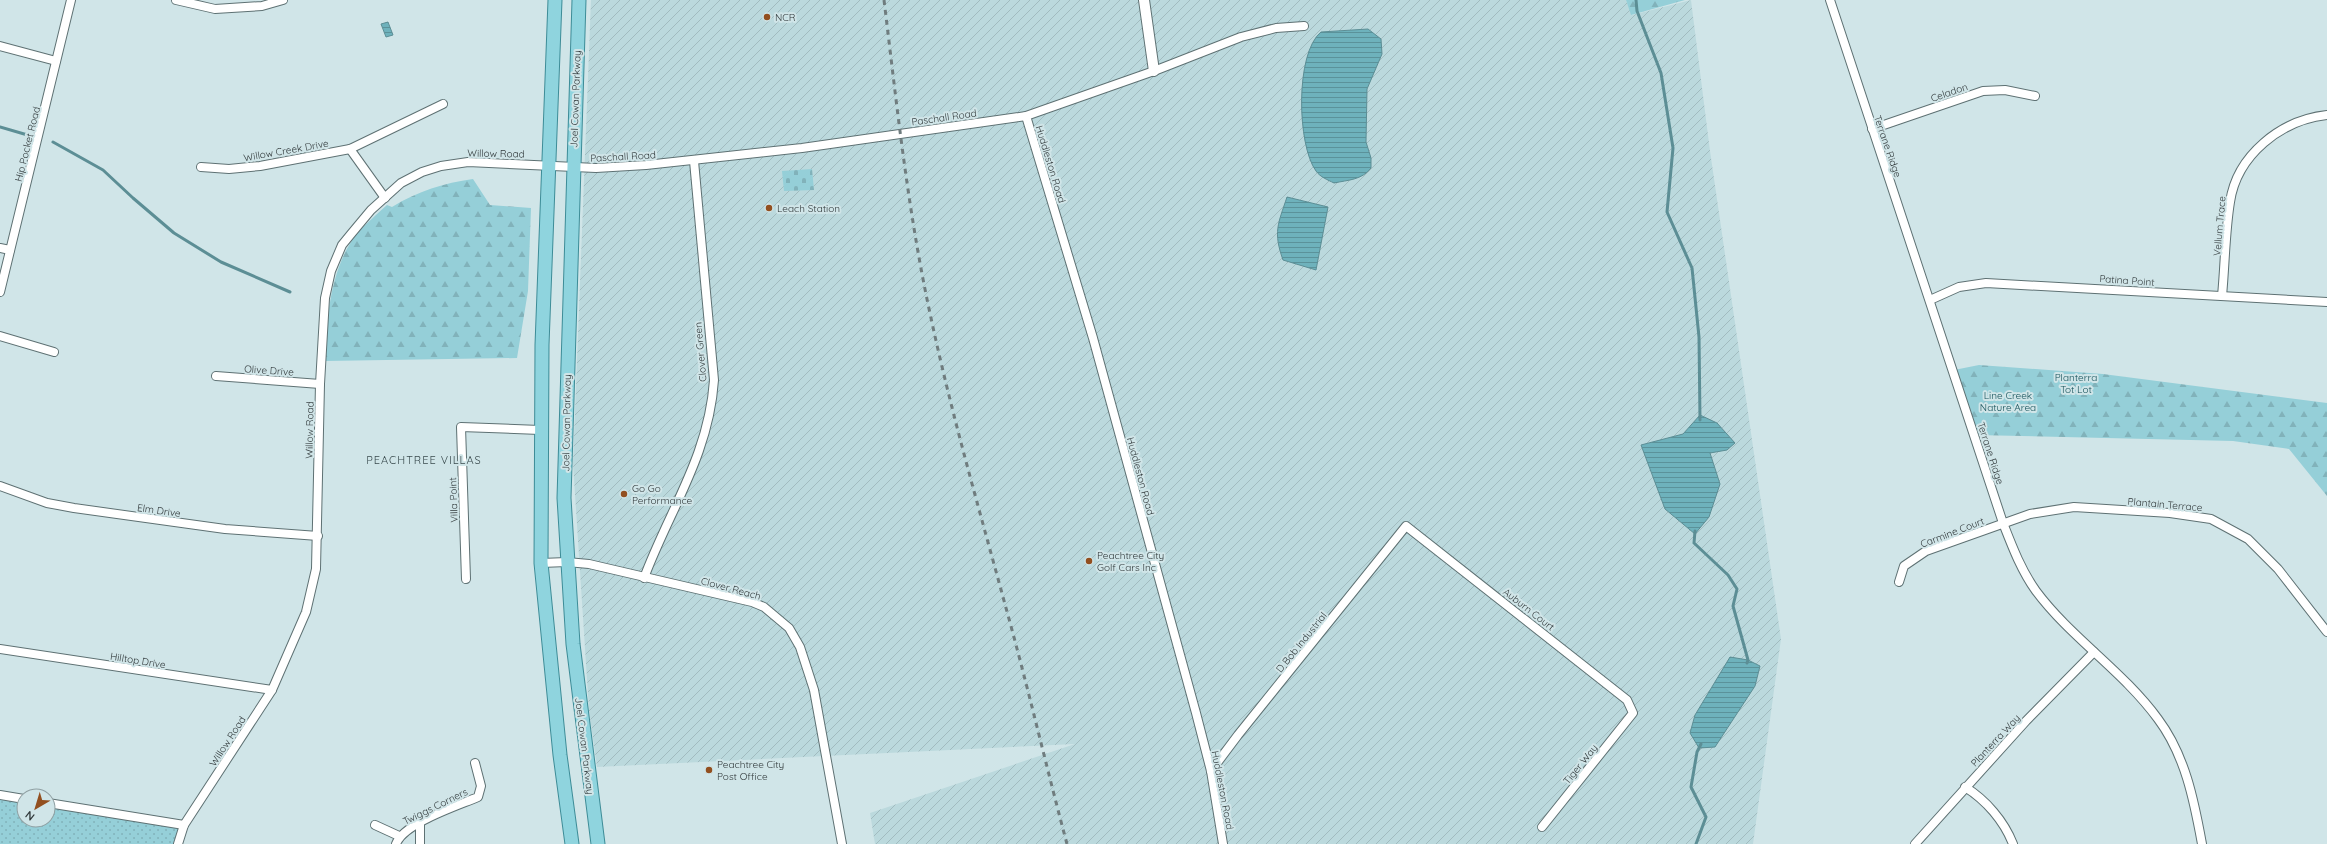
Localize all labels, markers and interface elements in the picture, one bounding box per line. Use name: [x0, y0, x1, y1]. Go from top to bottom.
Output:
place label: NCR: [775, 11, 796, 24]
marker: NCR: [762, 12, 772, 22]
street label: Joel Cowan Parkway: [567, 50, 584, 148]
street label: Celadon: [1929, 80, 1969, 105]
street label: Hip Pocket Road: [12, 105, 43, 183]
street label: Paschall Road: [911, 106, 978, 129]
street label: Terrane Ridge: [1871, 113, 1904, 179]
street label: Huddleston Road: [1033, 124, 1068, 204]
street label: Willow Creek Drive: [243, 137, 330, 164]
street label: Willow Road: [467, 146, 525, 160]
street label: Paschall Road: [590, 148, 656, 165]
street label: Vellum Trace: [2210, 195, 2229, 257]
place label: Leach Station: [777, 202, 840, 215]
marker: Leach Station: [764, 203, 774, 213]
street label: Patina Point: [2099, 272, 2156, 289]
street label: Clover Green: [691, 322, 710, 382]
street label: Olive Drive: [244, 362, 295, 379]
park label: Planterra Tot Lot: [2055, 371, 2097, 396]
street label: Joel Cowan Parkway: [559, 374, 574, 472]
park label: Line Creek Nature Area: [1980, 389, 2036, 414]
street label: Willow Road: [302, 401, 316, 459]
street label: Terrane Ridge: [1974, 420, 2007, 486]
street label: Huddleston Road: [1124, 436, 1157, 517]
district label: PEACHTREE VILLAS: [366, 453, 482, 467]
street label: Villa Point: [446, 476, 461, 523]
place label: Go Go Performance: [632, 482, 693, 507]
marker: Go Go Performance: [619, 489, 629, 499]
street label: Plantain Terrace: [2127, 495, 2203, 514]
street label: Elm Drive: [136, 501, 182, 520]
street label: Carmine Court: [1918, 514, 1987, 551]
place label: Peachtree City Golf Cars Inc: [1097, 549, 1164, 574]
marker: Peachtree City Golf Cars Inc: [1084, 556, 1094, 566]
street label: Clover Reach: [700, 574, 762, 603]
street label: Auburn Court: [1500, 585, 1557, 634]
street label: D Bob Industrial: [1273, 610, 1330, 675]
street label: Hilltop Drive: [109, 650, 167, 671]
street label: Joel Cowan Parkway: [572, 697, 597, 795]
street label: Planterra Way: [1968, 711, 2023, 769]
street label: Willow Road: [206, 714, 249, 769]
street label: Tiger Way: [1560, 742, 1600, 787]
street label: Huddleston Road: [1208, 749, 1237, 831]
place label: Peachtree City Post Office: [717, 758, 784, 783]
marker: Peachtree City Post Office: [704, 765, 714, 775]
street label: Twiggs Corners: [401, 785, 470, 828]
north arrow: [16, 788, 56, 828]
text: N: [22, 808, 37, 824]

